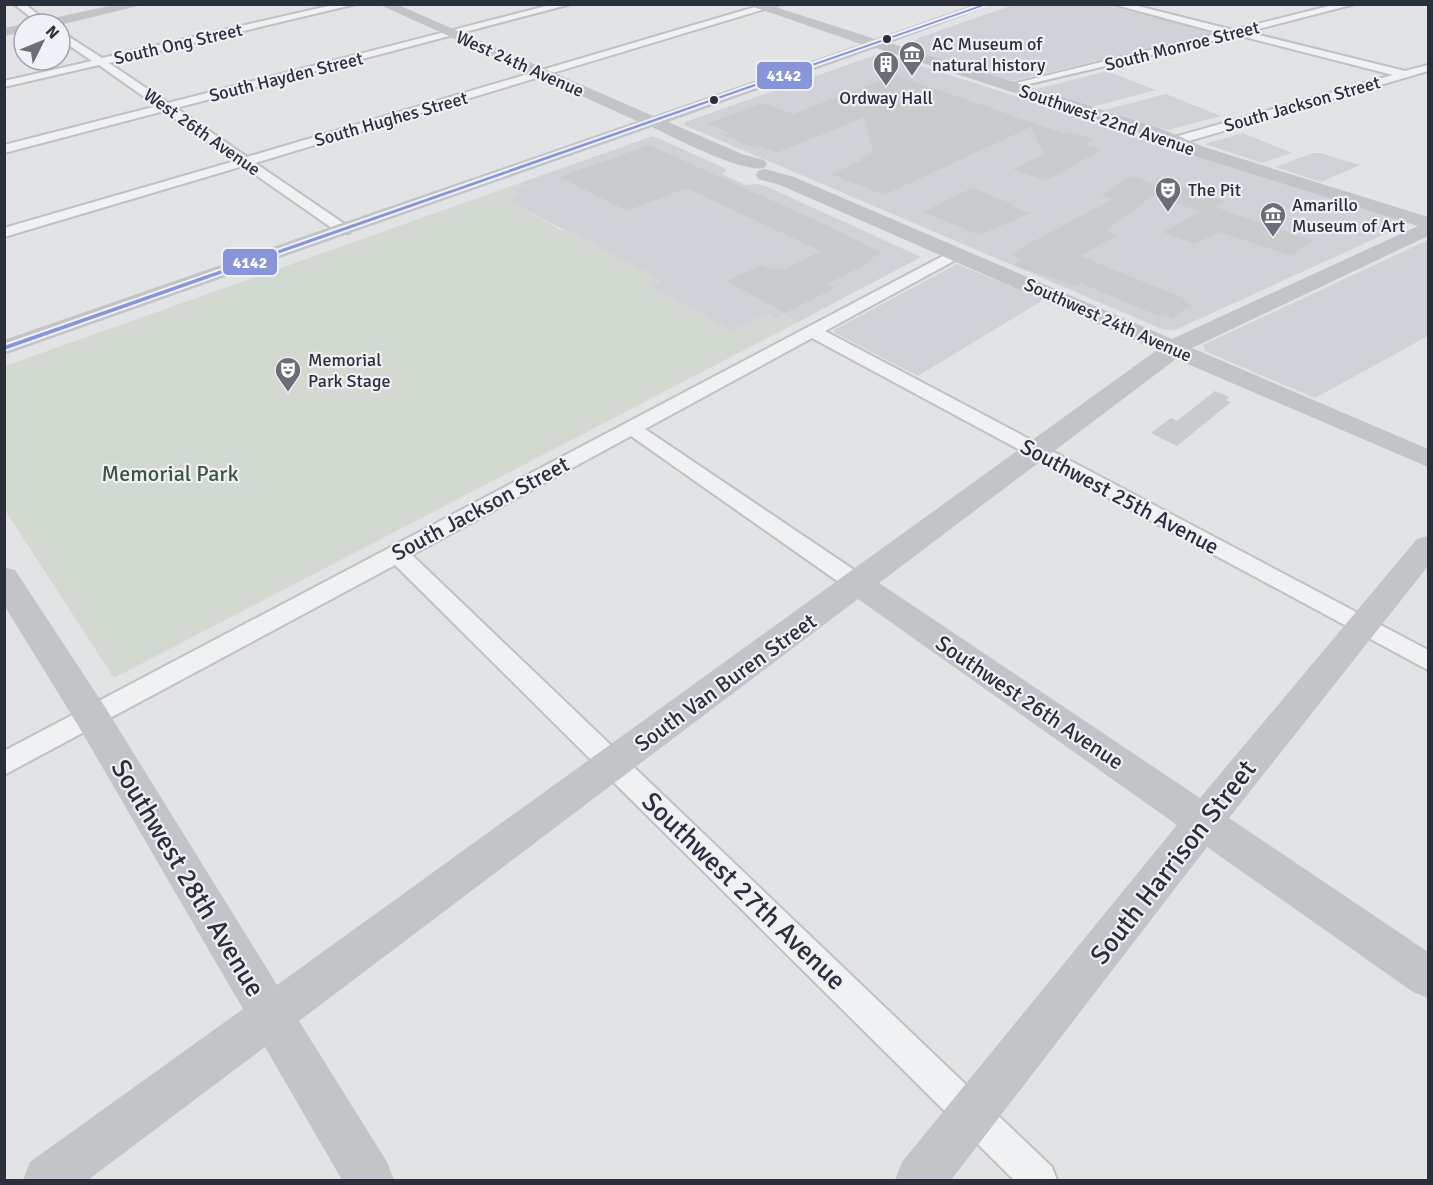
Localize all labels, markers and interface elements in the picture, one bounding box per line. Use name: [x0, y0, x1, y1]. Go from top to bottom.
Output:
north arrow: [12, 12, 72, 72]
street label: South Monroe Street: [1102, 16, 1262, 76]
street label: South Ong Street: [112, 19, 244, 69]
text: N: [41, 22, 63, 43]
street label: West 24th Avenue: [453, 26, 587, 102]
unlabelled marker: [881, 33, 893, 45]
place label: AC Museum of natural history: [932, 33, 1046, 76]
museum icon: AC Museum of natural history: [897, 39, 927, 77]
street label: South Hayden Street: [207, 47, 365, 107]
building icon: Ordway Hall: [871, 49, 901, 87]
line badge: 4142: [756, 61, 813, 90]
text: 4142: [767, 66, 801, 86]
street label: South Jackson Street: [1221, 71, 1383, 137]
street label: Southwest 22nd Avenue: [1016, 80, 1198, 160]
street label: West 26th Avenue: [139, 84, 265, 180]
street label: South Hughes Street: [312, 87, 470, 151]
place label: Ordway Hall: [839, 87, 933, 109]
unlabelled marker: [708, 94, 720, 106]
theatre icon: The Pit: [1153, 175, 1183, 213]
place label: The Pit: [1188, 179, 1241, 201]
place label: Amarillo Museum of Art: [1292, 194, 1405, 237]
museum icon: Amarillo Museum of Art: [1258, 200, 1288, 238]
line badge: 4142: [222, 248, 278, 276]
text: 4142: [233, 253, 267, 273]
street label: Southwest 24th Avenue: [1021, 273, 1195, 367]
place label: Memorial Park Stage: [308, 349, 390, 392]
theatre icon: Memorial Park Stage: [273, 355, 303, 393]
street label: Southwest 25th Avenue: [1016, 433, 1224, 560]
street label: South Jackson Street: [387, 450, 574, 567]
park label: Memorial Park: [102, 460, 238, 487]
street label: South Van Buren Street: [629, 607, 822, 757]
street label: Southwest 26th Avenue: [931, 629, 1129, 775]
street label: Southwest 28th Avenue: [104, 754, 272, 1003]
street label: South Harrison Street: [1083, 754, 1263, 971]
street label: Southwest 27th Avenue: [635, 785, 853, 997]

